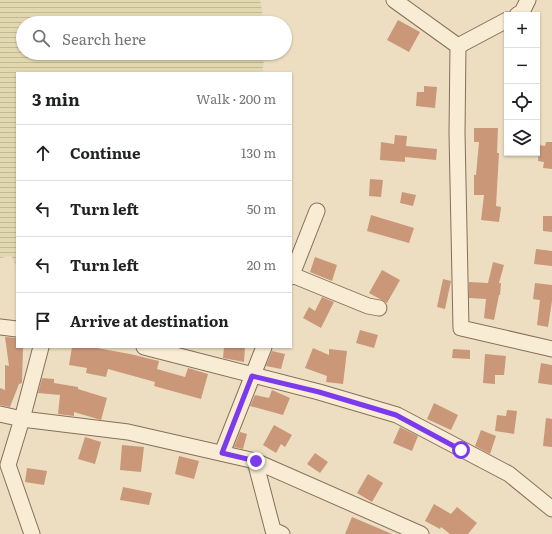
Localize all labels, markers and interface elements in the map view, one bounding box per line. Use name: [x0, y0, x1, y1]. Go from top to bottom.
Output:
map controls: [504, 12, 540, 156]
button: +: [504, 12, 540, 48]
search box: [16, 16, 292, 60]
icon: search: [30, 27, 52, 49]
text: Search here: [62, 27, 146, 50]
button: −: [504, 48, 540, 84]
button: locate: [504, 84, 540, 120]
text: 3 min: [32, 86, 80, 111]
text: Walk · 200 m: [196, 89, 276, 108]
button: layers: [504, 120, 540, 156]
text: Continue: [70, 141, 140, 164]
icon: ahead: [32, 142, 54, 164]
text: 130 m: [241, 143, 276, 162]
text: Turn left: [70, 197, 139, 220]
icon: left: [32, 198, 54, 220]
text: 50 m: [247, 199, 276, 218]
text: Turn left: [70, 253, 139, 276]
icon: left: [32, 254, 54, 276]
text: 20 m: [247, 255, 276, 274]
text: Arrive at destination: [70, 309, 229, 332]
icon: arrive: [32, 310, 54, 332]
route start: [452, 441, 470, 459]
route end: [247, 452, 265, 470]

